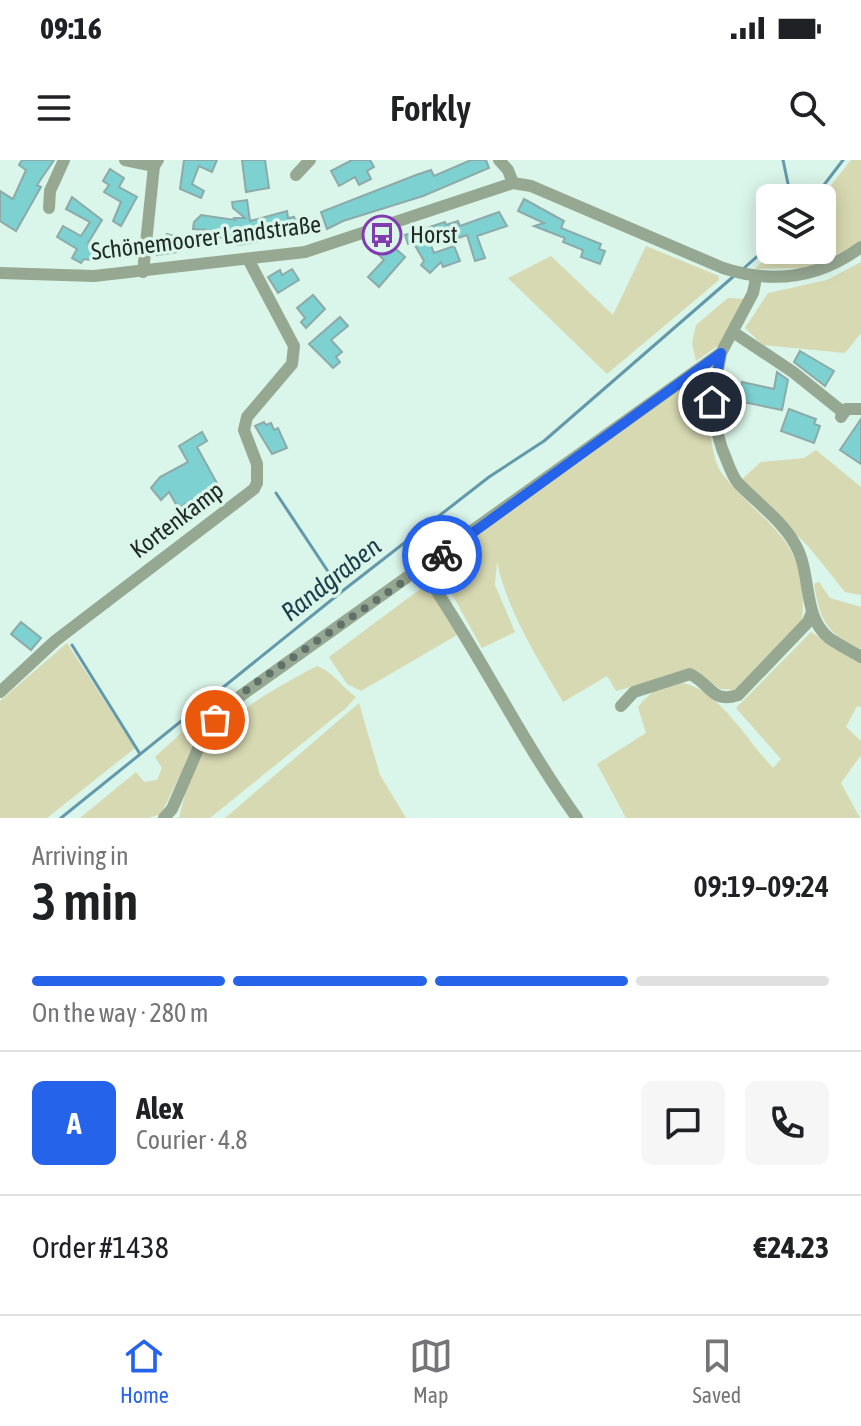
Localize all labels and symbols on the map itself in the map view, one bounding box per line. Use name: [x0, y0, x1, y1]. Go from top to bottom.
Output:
street label: Schönemoorer Landstraße: [89, 210, 322, 265]
bus stop icon: Horst: [361, 214, 403, 256]
place label: Horst: [410, 221, 458, 248]
pin: [678, 368, 746, 436]
street label: Kortenkamp: [125, 476, 228, 563]
courier: [402, 515, 482, 595]
water label: Randgraben: [275, 531, 387, 627]
pin: [181, 686, 249, 754]

